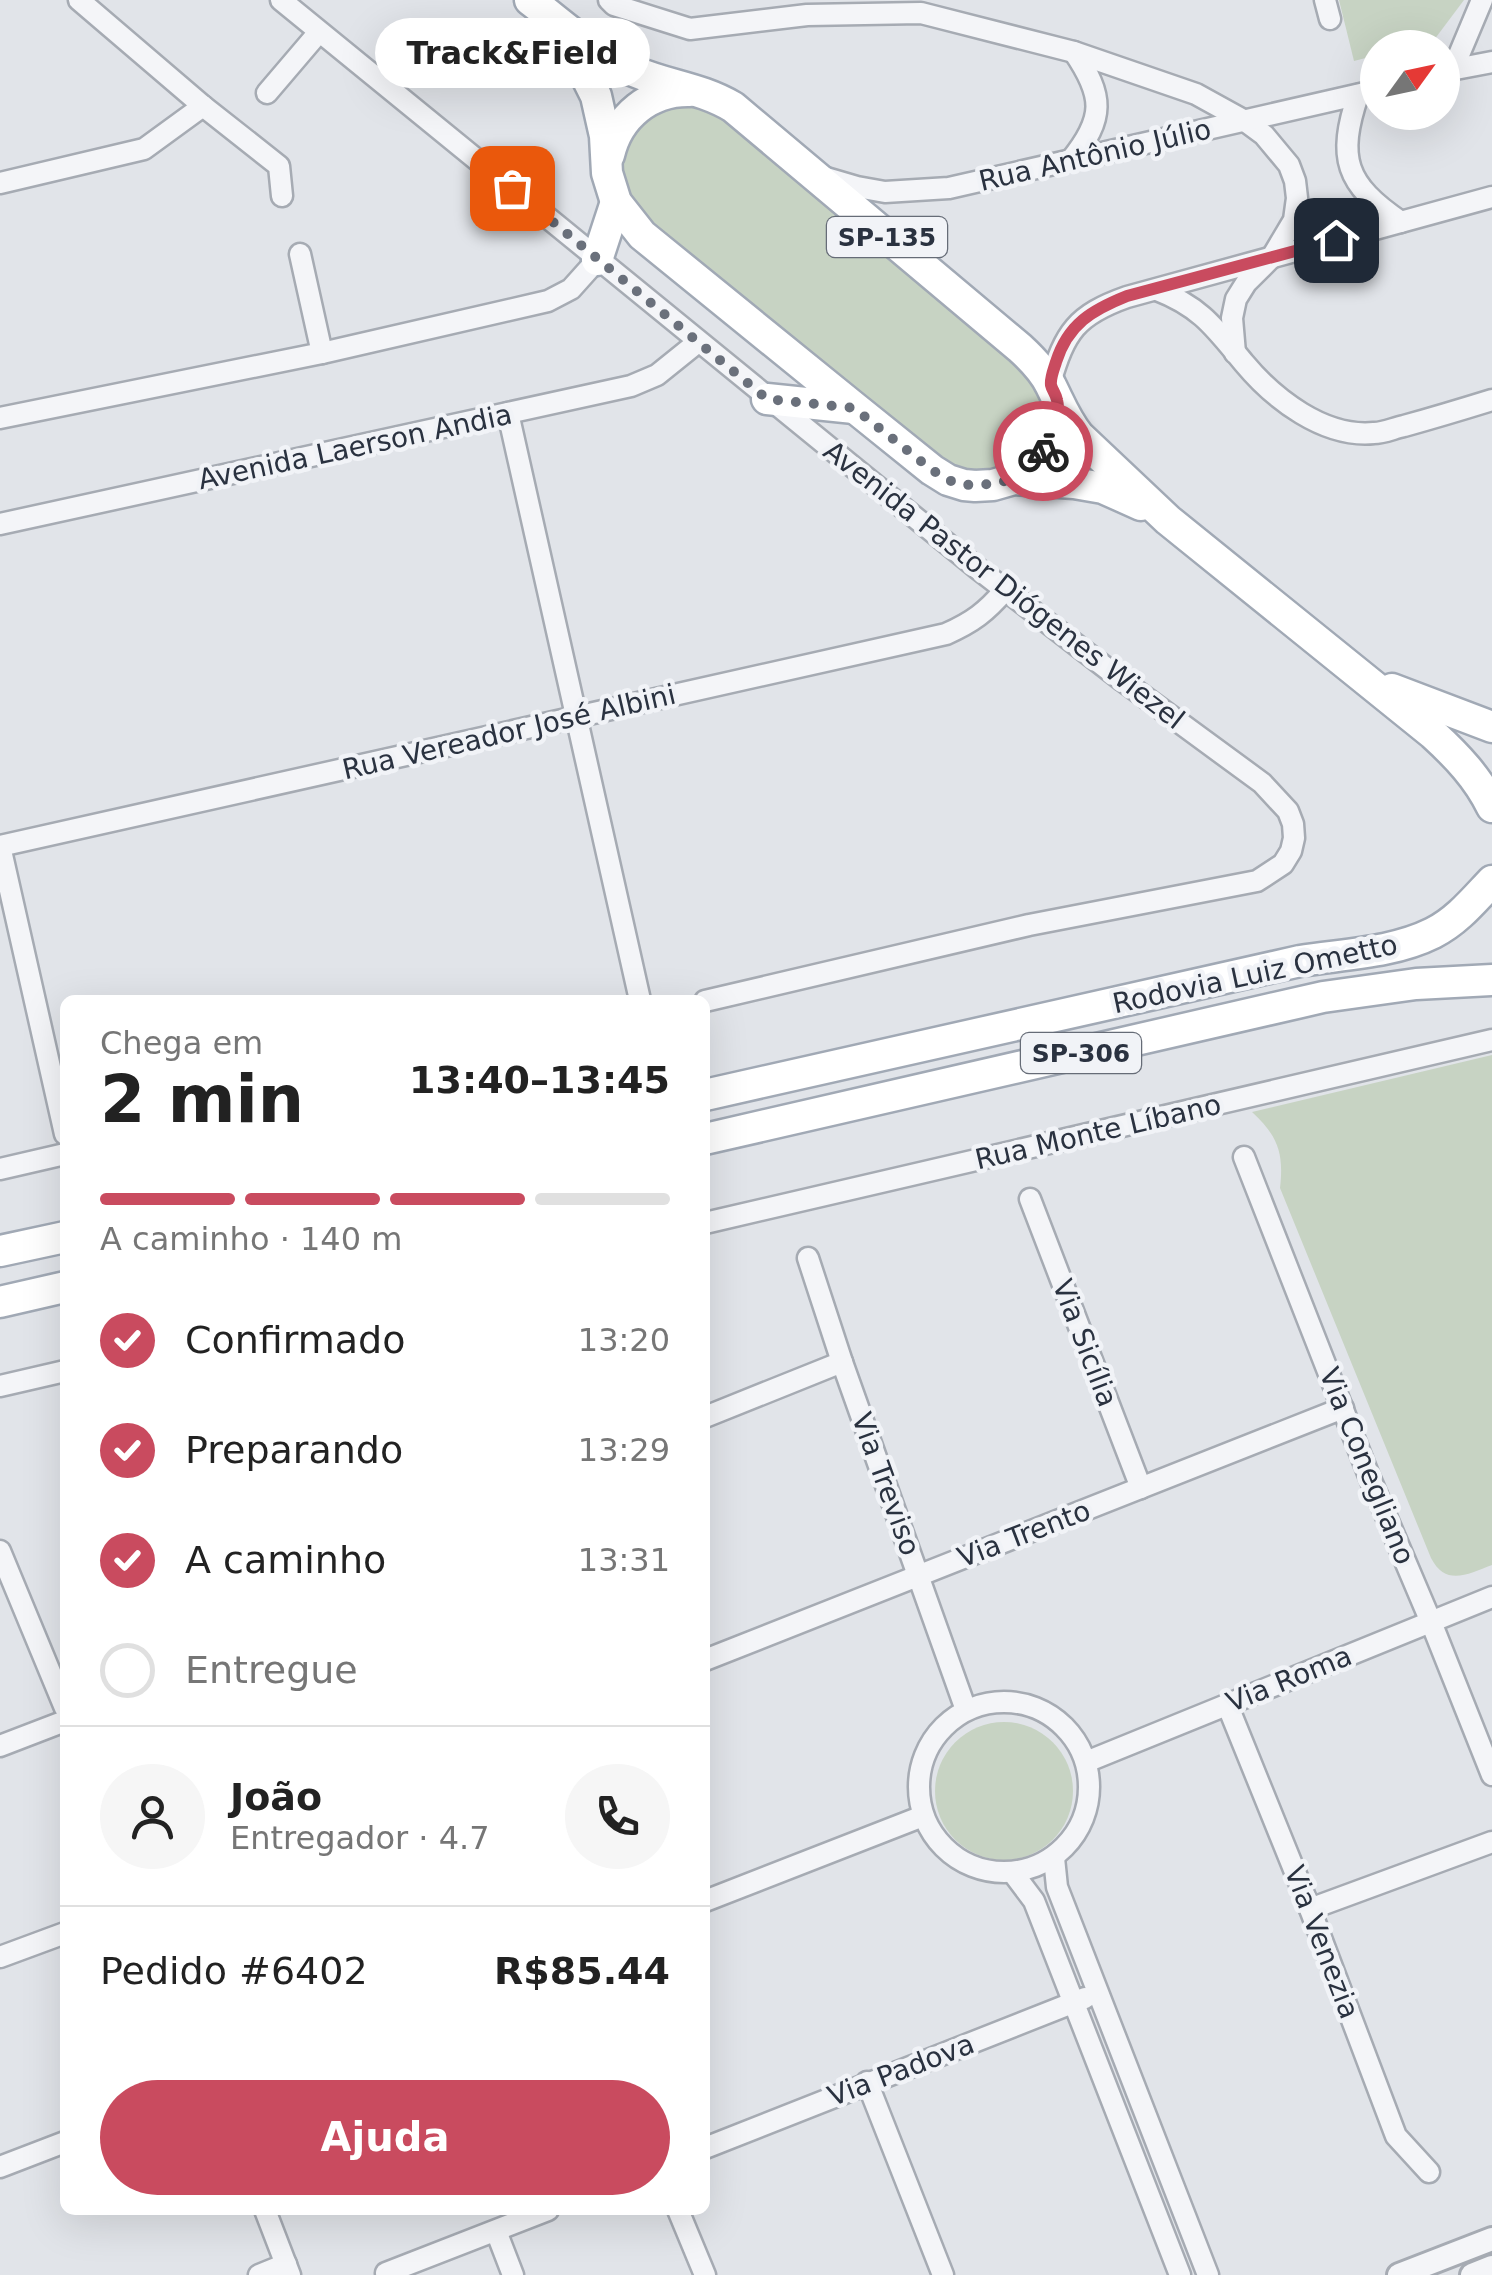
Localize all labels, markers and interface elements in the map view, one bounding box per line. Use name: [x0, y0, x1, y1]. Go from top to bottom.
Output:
callout: Track&Field: [374, 18, 650, 88]
north arrow: [1360, 30, 1460, 130]
map controls: [1360, 30, 1460, 130]
text: Track&Field: [406, 34, 619, 72]
street label: Rua Antônio Júlio: [976, 112, 1214, 198]
pin: [470, 146, 555, 231]
icon: bag: [485, 161, 540, 216]
pin: [1294, 198, 1379, 283]
icon: home: [1309, 213, 1364, 268]
road number: SP-135: [827, 217, 947, 257]
street label: Avenida Laerson Andia: [195, 398, 515, 496]
courier: [993, 401, 1093, 501]
icon: bike: [1016, 424, 1071, 479]
street label: Avenida Pastor Diógenes Wiezel: [817, 434, 1191, 736]
street label: Rua Vereador José Albini: [339, 678, 679, 786]
street label: Rodovia Luiz Ometto: [1109, 928, 1401, 1020]
text: Chega em: [100, 1024, 263, 1062]
road number: SP-306: [1021, 1033, 1141, 1073]
text: 13:40–13:45: [409, 1058, 670, 1102]
text: 2 min: [100, 1062, 304, 1137]
street label: Rua Monte Líbano: [972, 1088, 1224, 1176]
text: A caminho · 140 m: [100, 1220, 402, 1258]
street label: Via Sicília: [1046, 1275, 1124, 1411]
icon: check: [100, 1313, 155, 1368]
text: Confirmado: [185, 1318, 405, 1362]
text: 13:20: [578, 1321, 670, 1359]
street label: Via Conegliano: [1312, 1363, 1422, 1569]
street label: Via Treviso: [845, 1408, 927, 1560]
icon: check: [100, 1423, 155, 1478]
text: Preparando: [185, 1428, 403, 1472]
text: 13:29: [578, 1431, 670, 1469]
street label: Via Trento: [953, 1494, 1095, 1574]
icon: check: [100, 1533, 155, 1588]
text: A caminho: [185, 1538, 386, 1582]
text: 13:31: [578, 1541, 670, 1579]
street label: Via Roma: [1222, 1639, 1356, 1719]
text: Entregue: [185, 1648, 358, 1692]
button: person: [100, 1764, 205, 1869]
button: phone: [565, 1764, 670, 1869]
text: João: [230, 1775, 322, 1819]
text: Entregador · 4.7: [230, 1819, 490, 1857]
street label: Via Venezia: [1278, 1861, 1366, 2023]
text: Pedido #6402: [100, 1949, 368, 1993]
text: R$85.44: [494, 1949, 670, 1993]
street label: Via Padova: [823, 2027, 979, 2113]
button: Ajuda: [100, 2080, 670, 2195]

